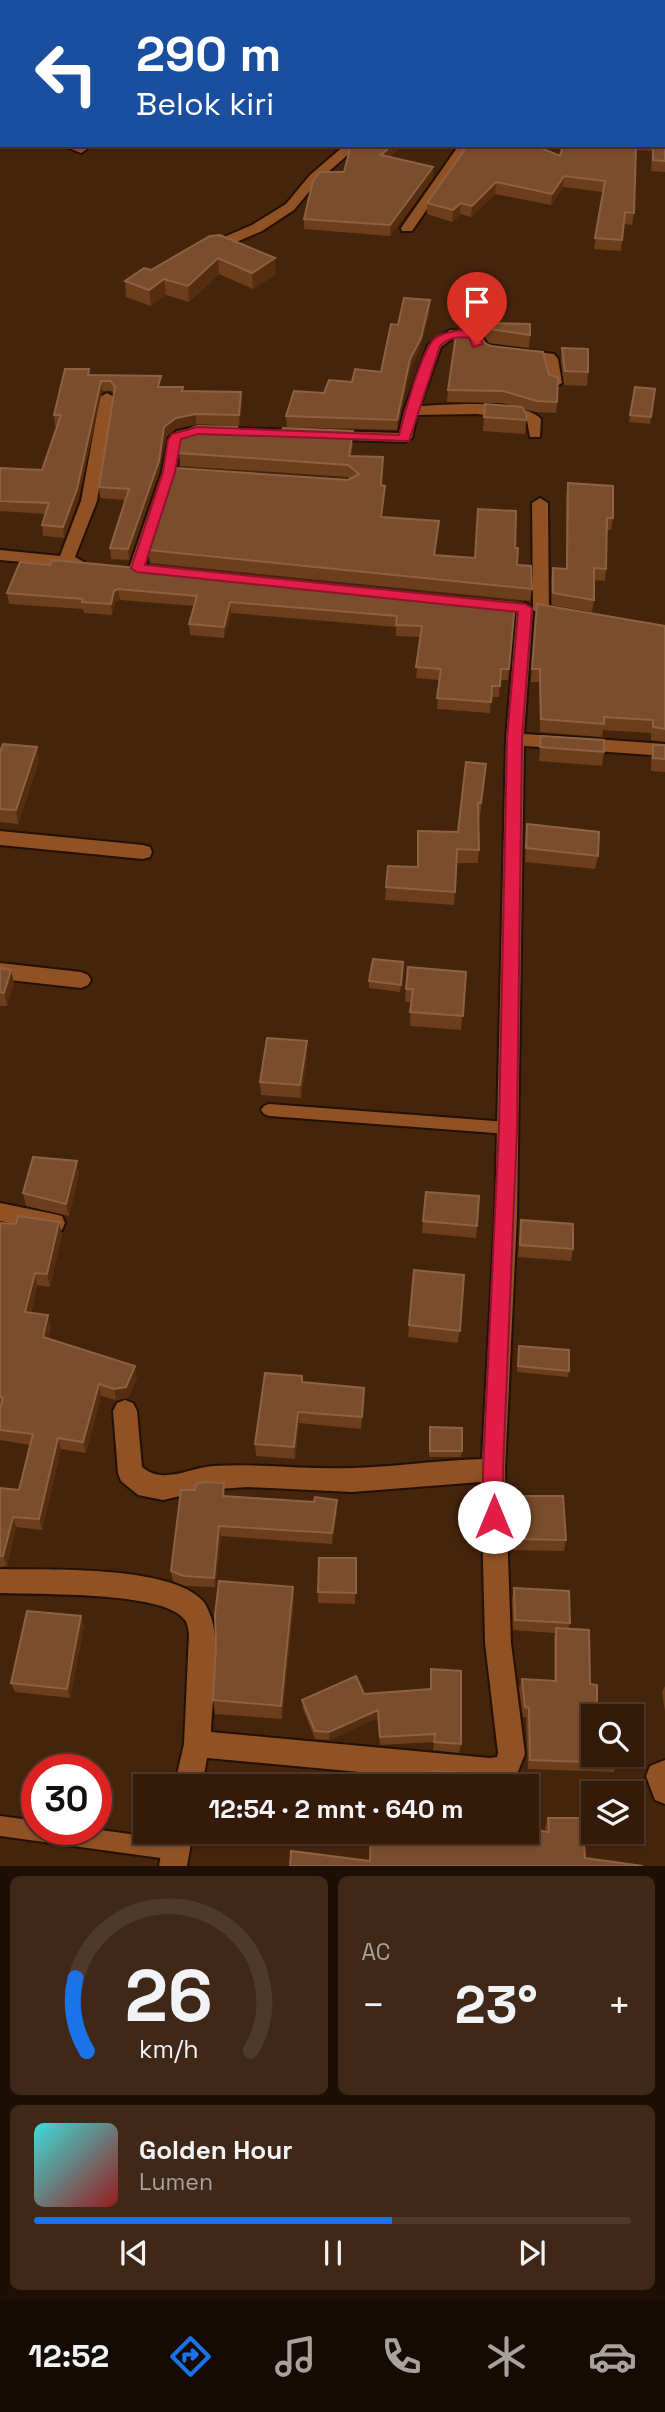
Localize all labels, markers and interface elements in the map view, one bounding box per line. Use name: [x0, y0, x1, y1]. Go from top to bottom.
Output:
text: 290 m: [136, 23, 281, 85]
icon: left: [21, 28, 112, 119]
text: Belok kiri: [136, 84, 274, 124]
pin: [447, 272, 507, 344]
icon: arrive: [458, 283, 496, 321]
position arrow: [457, 1480, 531, 1554]
map controls: [581, 1704, 644, 1844]
button: search: [581, 1704, 644, 1767]
speed limit sign: 30: [21, 1754, 112, 1845]
button: layers: [581, 1781, 644, 1844]
text: 12:54 · 2 mnt · 640 m: [209, 1792, 463, 1826]
text: AC: [362, 1937, 391, 1967]
text: 26: [125, 1950, 213, 2043]
text: 23°: [455, 1972, 538, 2038]
text: −: [362, 1981, 385, 2029]
text: +: [607, 1981, 631, 2029]
text: km/h: [139, 2033, 199, 2065]
text: Golden Hour: [139, 2133, 293, 2167]
text: Lumen: [139, 2167, 213, 2197]
icon: previous: [115, 2234, 153, 2272]
icon: pause: [314, 2234, 352, 2272]
icon: next: [513, 2234, 551, 2272]
icon: directions: [166, 2332, 215, 2381]
icon: music: [271, 2332, 320, 2381]
icon: phone: [377, 2332, 426, 2381]
icon: climate: [482, 2332, 531, 2381]
icon: car: [588, 2332, 637, 2381]
text: 12:52: [28, 2336, 109, 2376]

